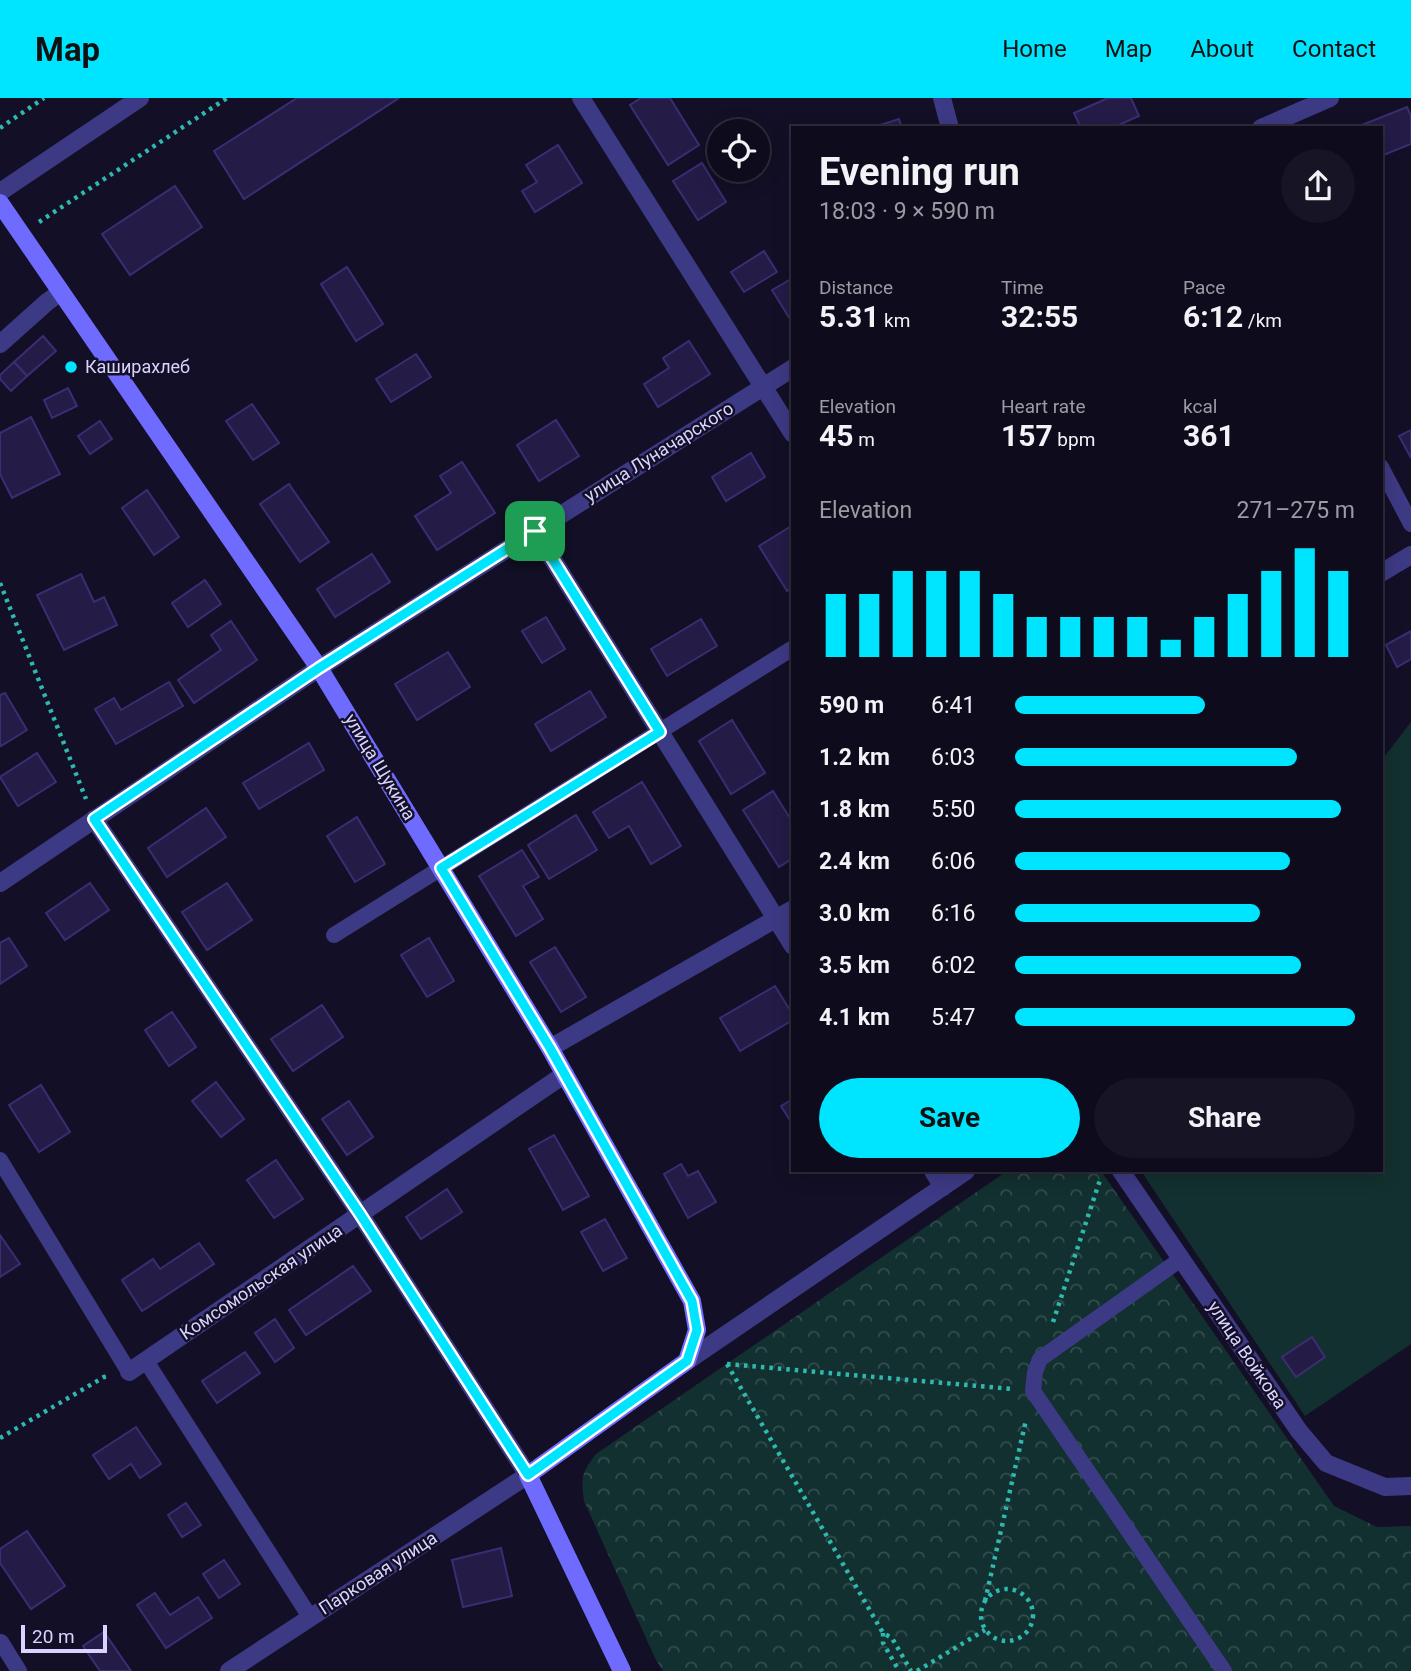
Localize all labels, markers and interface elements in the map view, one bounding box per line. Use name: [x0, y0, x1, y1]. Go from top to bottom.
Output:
text: Map: [35, 30, 100, 69]
text: Home: [1002, 35, 1067, 63]
text: Map: [1105, 35, 1152, 63]
text: About: [1190, 35, 1254, 63]
text: Contact: [1292, 35, 1376, 63]
map controls: [707, 119, 770, 182]
button: locate: [707, 119, 770, 182]
button: share: [1281, 149, 1355, 223]
text: Evening run: [819, 150, 1020, 194]
text: 18:03 · 9 × 590 m: [819, 198, 995, 225]
text: Distance: [819, 276, 893, 299]
text: Time: [1001, 276, 1044, 299]
text: Pace: [1183, 276, 1225, 299]
text: 5.31: [819, 299, 879, 334]
text: 32:55: [1001, 299, 1078, 334]
text: 6:12: [1183, 299, 1243, 334]
text: km: [879, 309, 910, 332]
text: /km: [1243, 309, 1282, 332]
place label: Каширахлеб: [85, 356, 190, 377]
marker: Каширахлеб: [63, 359, 79, 375]
text: Elevation: [819, 395, 896, 418]
text: Heart rate: [1001, 395, 1086, 418]
text: kcal: [1183, 395, 1217, 418]
street label: улица Луначарского: [580, 397, 737, 506]
text: 45: [819, 418, 853, 453]
text: 157: [1001, 418, 1053, 453]
text: 361: [1183, 418, 1235, 453]
text: m: [853, 428, 875, 451]
text: bpm: [1053, 428, 1095, 451]
text: Elevation: [819, 497, 912, 524]
text: 271–275 m: [1236, 497, 1355, 524]
pin: [505, 501, 565, 561]
icon: arrive: [516, 512, 554, 550]
text: 590 m: [819, 692, 884, 719]
text: 6:41: [931, 692, 975, 719]
street label: улица Щукина: [340, 710, 420, 824]
text: 1.2 km: [819, 744, 890, 771]
text: 6:03: [931, 744, 975, 771]
text: 1.8 km: [819, 796, 890, 823]
text: 5:50: [931, 796, 975, 823]
text: 2.4 km: [819, 848, 890, 875]
text: 6:06: [931, 848, 975, 875]
text: 3.0 km: [819, 900, 890, 927]
text: 6:16: [931, 900, 975, 927]
text: 3.5 km: [819, 952, 890, 979]
text: 6:02: [931, 952, 975, 979]
text: 4.1 km: [819, 1004, 890, 1031]
text: 5:47: [931, 1004, 975, 1031]
button: Save: [819, 1078, 1080, 1158]
button: Share: [1094, 1078, 1355, 1158]
street label: Комсомольская улица: [176, 1219, 346, 1344]
street label: улица Войкова: [1204, 1297, 1291, 1413]
street label: Парковая улица: [315, 1527, 441, 1619]
scale bar: [21, 1622, 107, 1654]
text: 20 m: [32, 1625, 75, 1648]

